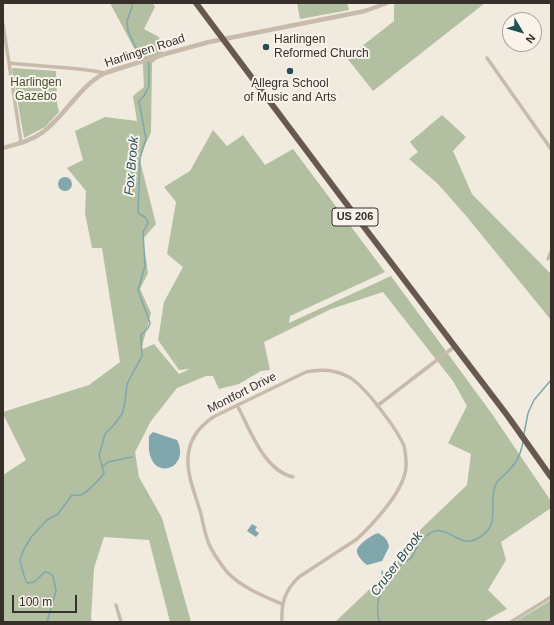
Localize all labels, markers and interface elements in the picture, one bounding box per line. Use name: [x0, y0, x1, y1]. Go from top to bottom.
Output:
north arrow: [502, 12, 542, 52]
street label: Harlingen Road: [103, 31, 187, 71]
text: N: [523, 32, 538, 46]
place label: Harlingen Reformed Church: [274, 33, 369, 61]
marker: Harlingen Reformed Church: [261, 42, 271, 52]
marker: Allegra School of Music and Arts: [285, 66, 295, 76]
park label: Harlingen Gazebo: [10, 76, 62, 104]
place label: Allegra School of Music and Arts: [244, 77, 336, 105]
water label: Fox Brook: [122, 136, 142, 196]
road number: US 206: [332, 208, 378, 226]
street label: Montfort Drive: [205, 369, 279, 417]
water label: Cruser Brook: [368, 529, 426, 599]
scale bar: [14, 587, 79, 613]
text: 100 m: [19, 595, 52, 609]

